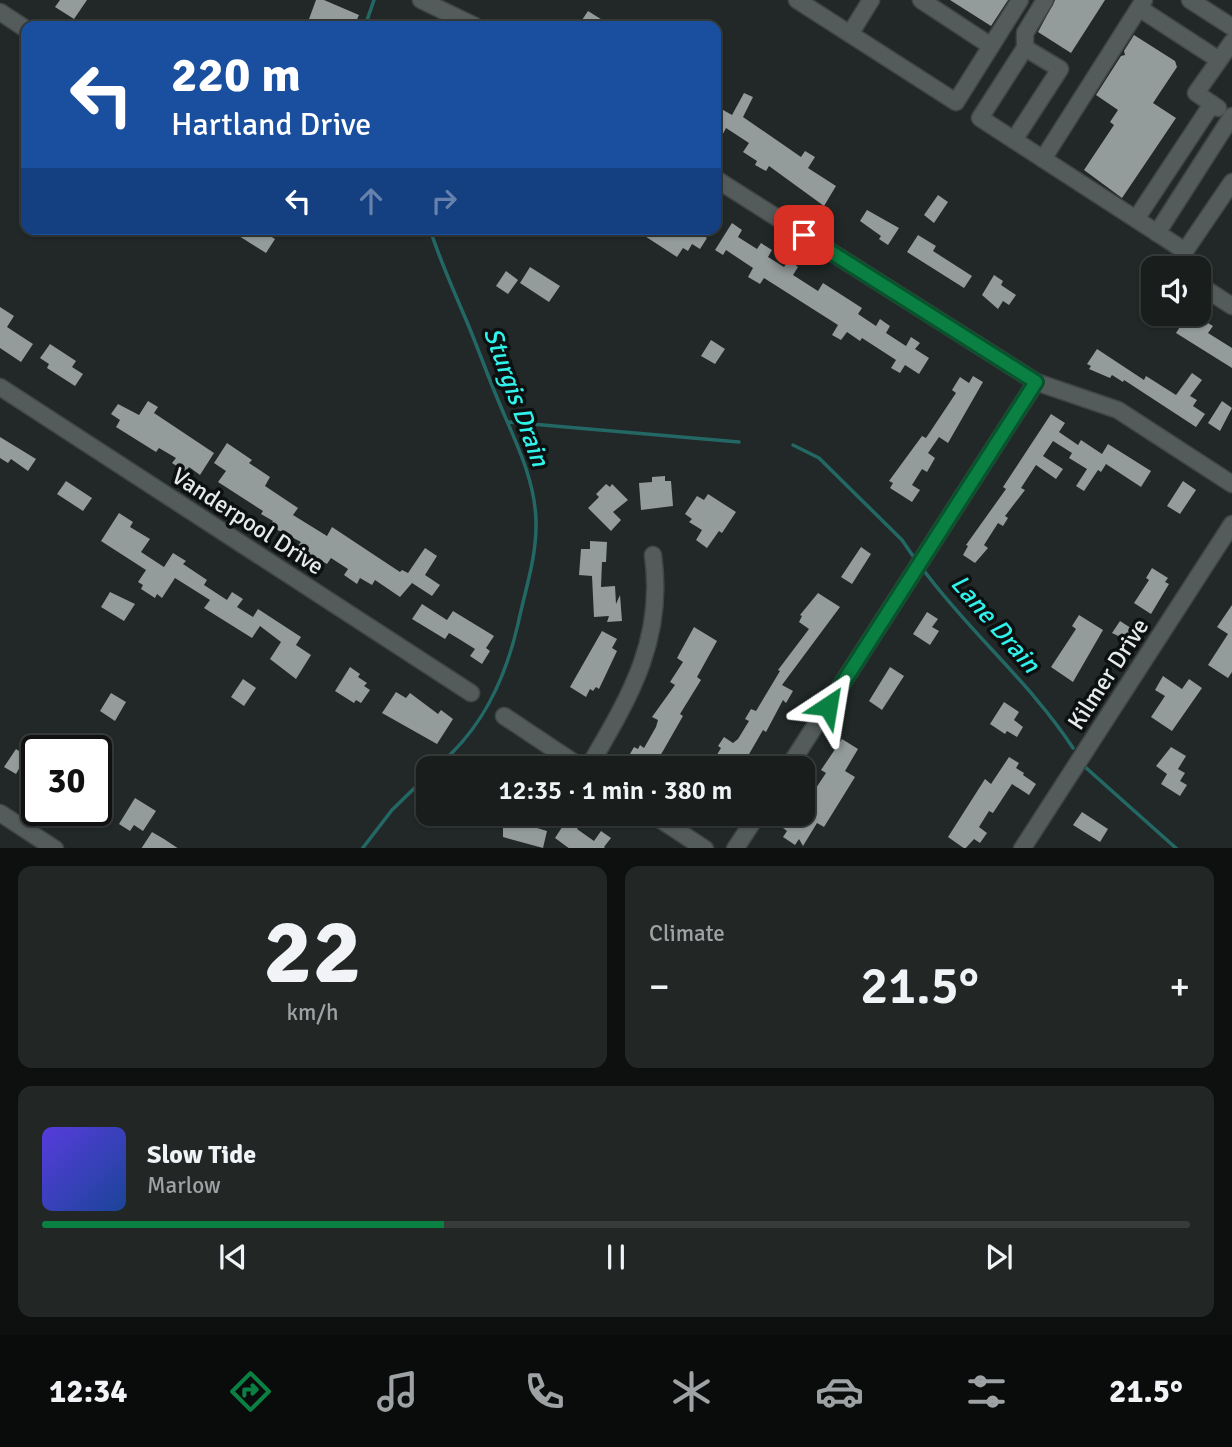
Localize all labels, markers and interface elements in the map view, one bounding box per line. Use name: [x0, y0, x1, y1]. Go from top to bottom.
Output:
text: 220 m: [171, 45, 301, 105]
icon: left: [56, 49, 147, 140]
text: Hartland Drive: [171, 105, 371, 144]
icon: left: [279, 182, 317, 220]
icon: ahead: [352, 182, 390, 220]
icon: right: [425, 182, 463, 220]
pin: [774, 205, 834, 265]
icon: arrive: [785, 216, 823, 254]
map controls: [1141, 256, 1211, 326]
button: sound: [1141, 256, 1211, 326]
water label: Sturgis Drain: [476, 323, 556, 472]
street label: Vanderpool Drive: [166, 461, 330, 581]
water label: Lane Drain: [944, 568, 1047, 680]
street label: Kilmer Drive: [1061, 613, 1155, 735]
position arrow: [791, 669, 865, 743]
speed limit sign: 30: [21, 735, 112, 826]
text: 12:35 · 1 min · 380 m: [499, 775, 732, 807]
text: 22: [263, 896, 362, 1009]
text: Climate: [649, 919, 725, 948]
text: 21.5°: [860, 954, 979, 1018]
text: −: [649, 963, 670, 1010]
text: +: [1169, 963, 1190, 1010]
text: km/h: [286, 998, 339, 1027]
text: Slow Tide: [147, 1139, 256, 1171]
text: Marlow: [147, 1171, 221, 1200]
icon: previous: [214, 1238, 252, 1276]
icon: pause: [597, 1238, 635, 1276]
icon: next: [980, 1238, 1018, 1276]
icon: directions: [226, 1367, 275, 1416]
icon: music: [373, 1367, 422, 1416]
icon: phone: [520, 1367, 569, 1416]
icon: climate: [667, 1367, 716, 1416]
icon: car: [815, 1367, 864, 1416]
icon: filters: [962, 1367, 1011, 1416]
text: 12:34: [49, 1372, 128, 1411]
text: 21.5°: [1109, 1372, 1183, 1411]

